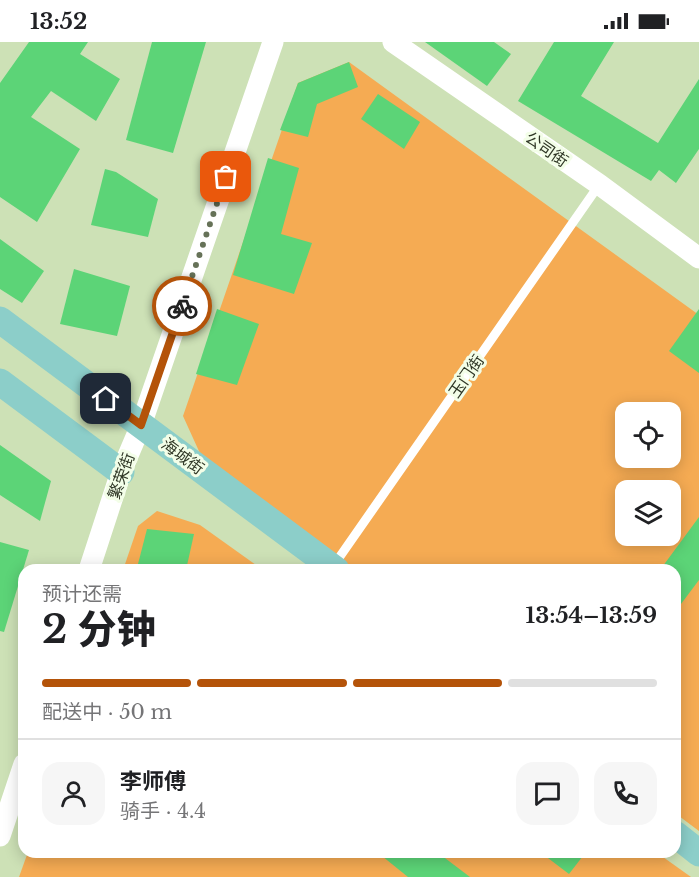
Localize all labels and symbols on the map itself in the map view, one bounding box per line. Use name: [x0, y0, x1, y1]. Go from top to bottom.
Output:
street label: 公司街: [522, 127, 572, 171]
pin: [200, 151, 251, 202]
courier: [152, 276, 212, 336]
street label: 玉门街: [444, 351, 488, 401]
pin: [80, 373, 131, 424]
street label: 海城街: [158, 434, 208, 478]
street label: 繁荣街: [103, 450, 139, 502]

